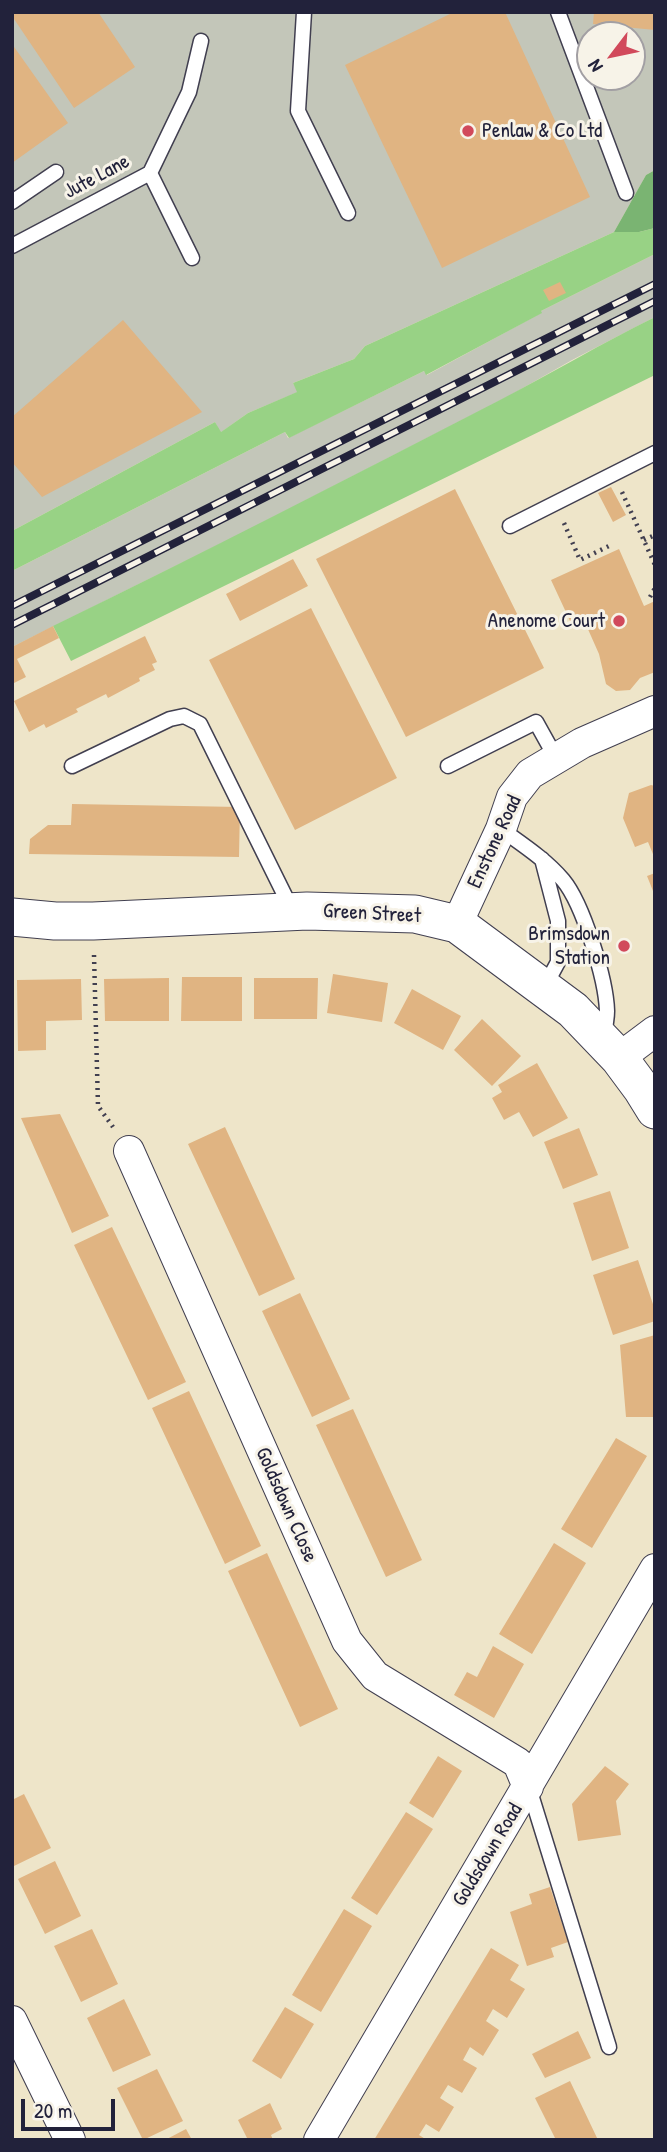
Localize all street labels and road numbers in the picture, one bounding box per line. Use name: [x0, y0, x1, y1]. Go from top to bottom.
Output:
street label: Jute Lane: [60, 149, 134, 205]
street label: Enstone Road: [463, 792, 527, 892]
street label: Green Street: [322, 899, 422, 929]
street label: Goldsdown Close: [249, 1444, 323, 1566]
street label: Goldsdown Road: [447, 1799, 529, 1911]

